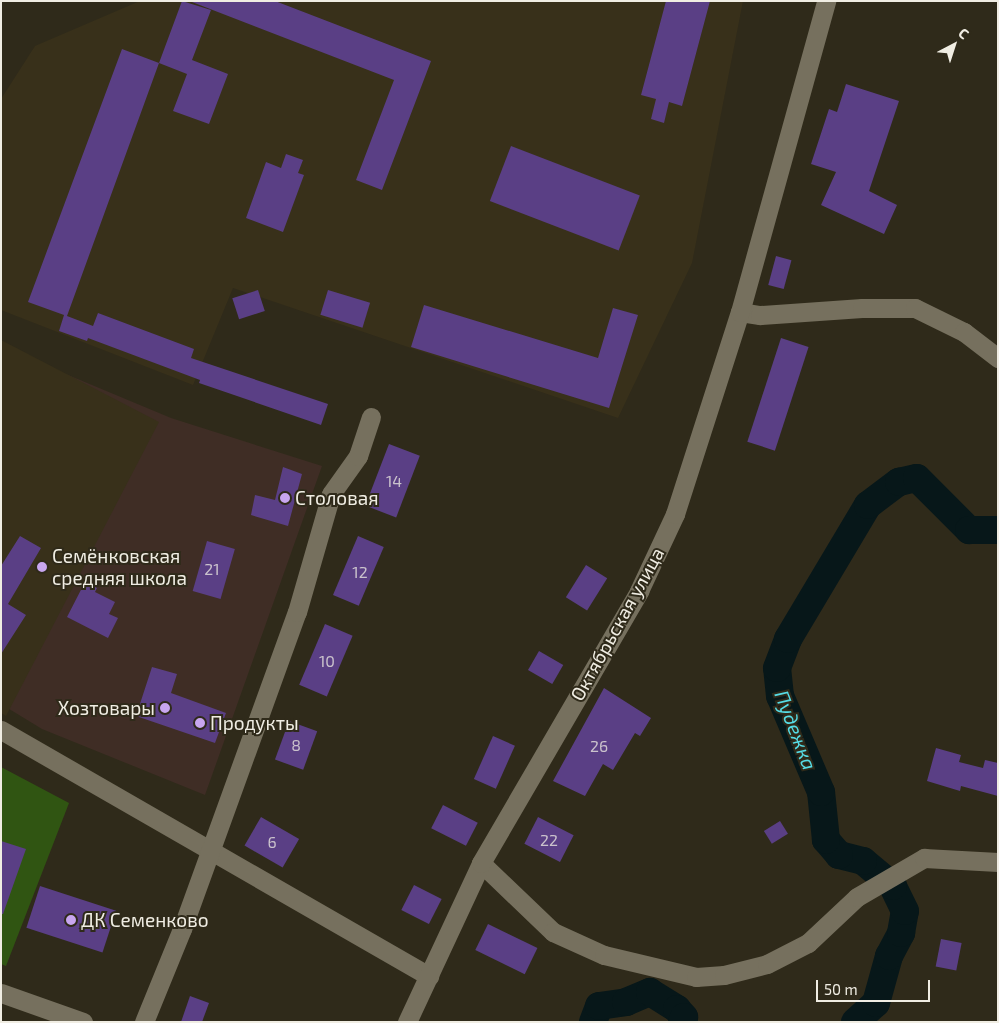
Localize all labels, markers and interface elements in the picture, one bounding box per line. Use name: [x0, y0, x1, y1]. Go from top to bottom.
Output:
north arrow: [929, 20, 979, 70]
text: С: [955, 24, 973, 42]
house number: 14: [386, 471, 402, 491]
place label: Столовая: [295, 487, 379, 509]
marker: Столовая: [279, 492, 291, 504]
street label: Октябрьская улица: [565, 543, 669, 705]
place label: Семёнковская средняя школа: [52, 545, 187, 589]
house number: 21: [204, 559, 220, 579]
marker: Семёнковская средняя школа: [36, 561, 48, 573]
house number: 12: [352, 562, 368, 582]
house number: 10: [319, 651, 335, 671]
water label: Пудежка: [770, 687, 822, 773]
place label: Хозтовары: [58, 697, 155, 719]
marker: Хозтовары: [159, 702, 171, 714]
place label: Продукты: [210, 712, 299, 734]
marker: Продукты: [194, 717, 206, 729]
house number: 8: [291, 735, 301, 755]
house number: 26: [590, 736, 608, 756]
house number: 22: [540, 830, 558, 850]
house number: 6: [267, 832, 277, 852]
place label: ДК Семенково: [81, 909, 209, 931]
marker: ДК Семенково: [65, 914, 77, 926]
scale bar: [819, 970, 933, 1002]
text: 50 m: [824, 980, 858, 998]

